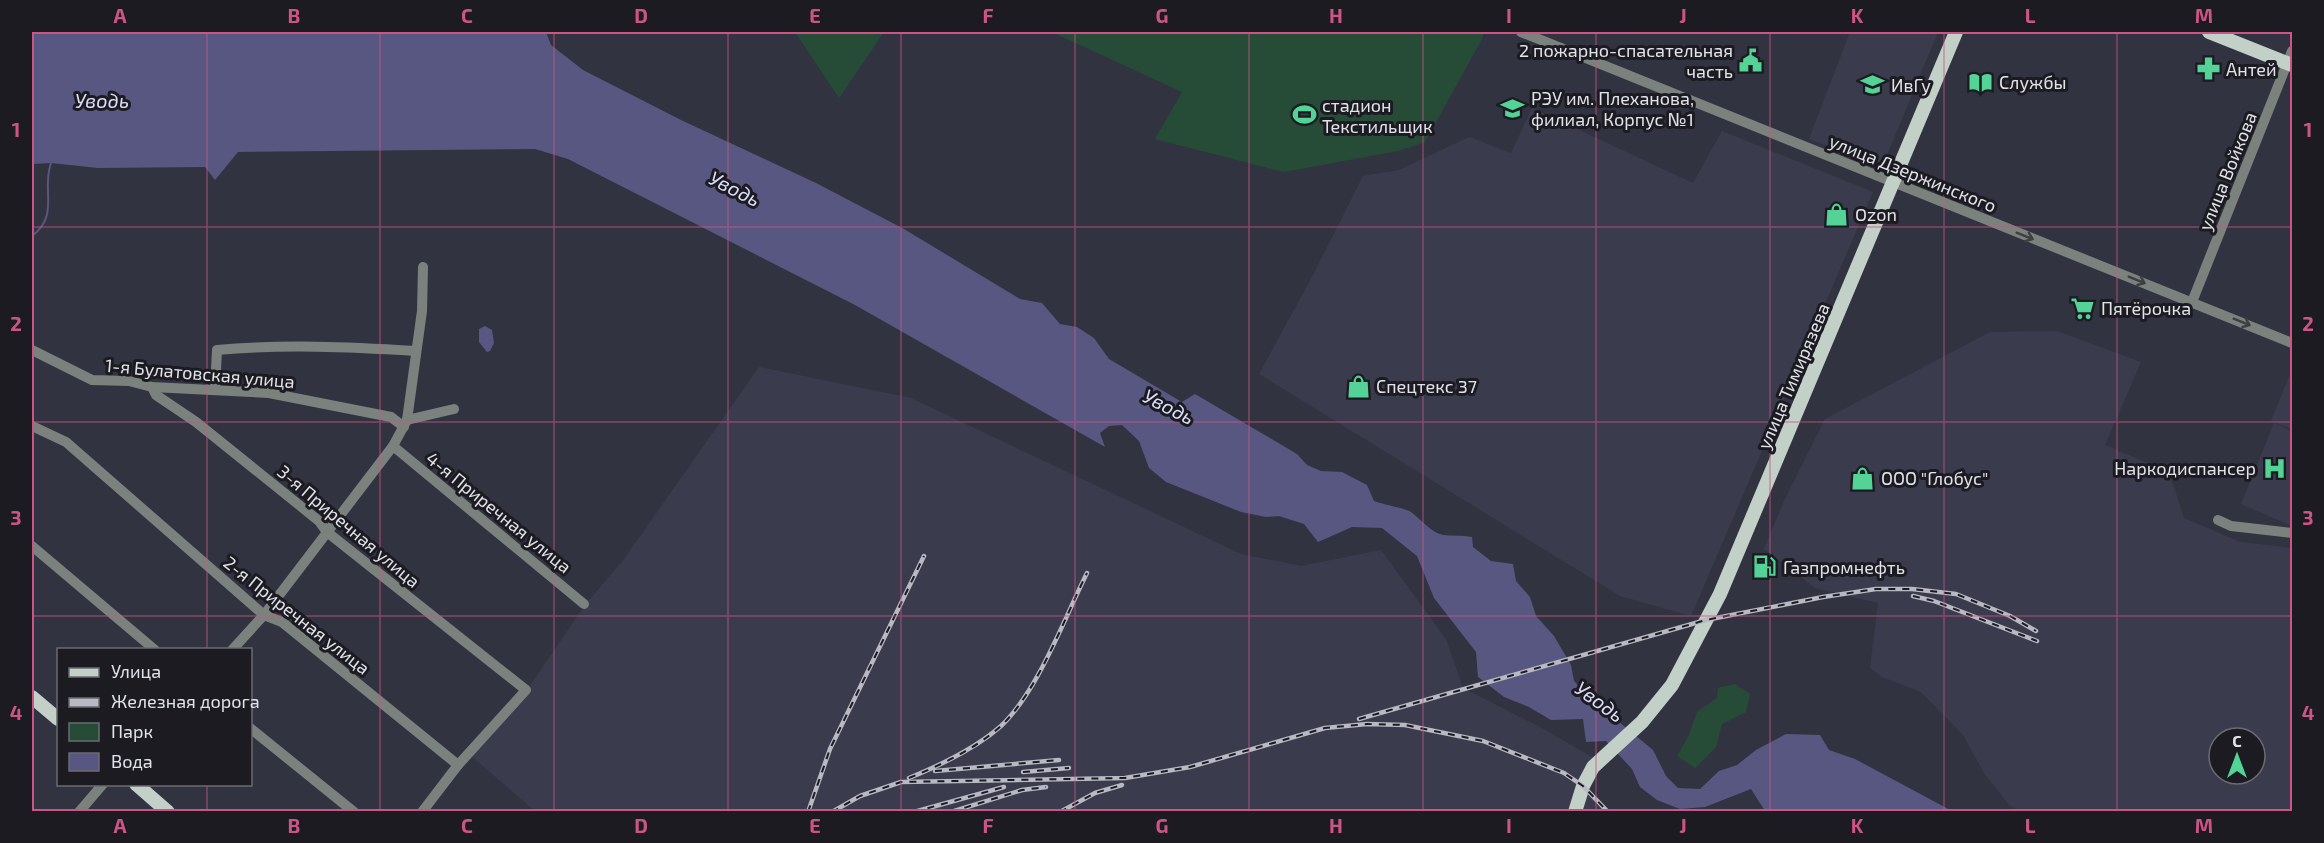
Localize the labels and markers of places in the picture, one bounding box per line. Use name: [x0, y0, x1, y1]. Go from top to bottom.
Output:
place label: 2 пожарно-спасательная часть: [1519, 39, 1733, 82]
public building icon: 2 пожарно-спасательная часть: [1738, 47, 1764, 73]
pharmacy icon: Антей: [2195, 56, 2221, 82]
place label: Антей: [2226, 58, 2277, 80]
library icon: Службы: [1968, 69, 1994, 95]
place label: Службы: [1999, 71, 2066, 93]
school or university icon: ИвГу: [1860, 72, 1886, 98]
place label: ИвГу: [1891, 74, 1931, 96]
place label: РЭУ им. Плеханова, филиал, Корпус №1: [1531, 87, 1694, 130]
place label: стадион Текстильщик: [1322, 94, 1433, 137]
school or university icon: РЭУ им. Плеханова, филиал, Корпус №1: [1500, 95, 1526, 121]
sports icon: стадион Текстильщик: [1291, 102, 1317, 128]
shop icon: Ozon: [1824, 201, 1850, 227]
place label: Ozon: [1855, 203, 1897, 225]
supermarket icon: Пятёрочка: [2070, 295, 2096, 321]
place label: Пятёрочка: [2101, 297, 2191, 319]
shop icon: Спецтекс 37: [1345, 373, 1371, 399]
place label: Спецтекс 37: [1376, 375, 1477, 397]
hospital icon: Наркодиспансер: [2261, 455, 2287, 481]
place label: Наркодиспансер: [2114, 457, 2256, 479]
shop icon: ООО "Глобус": [1850, 465, 1876, 491]
place label: ООО "Глобус": [1881, 467, 1988, 489]
fuel station icon: Газпромнефть: [1752, 554, 1778, 580]
place label: Газпромнефть: [1783, 556, 1905, 578]

